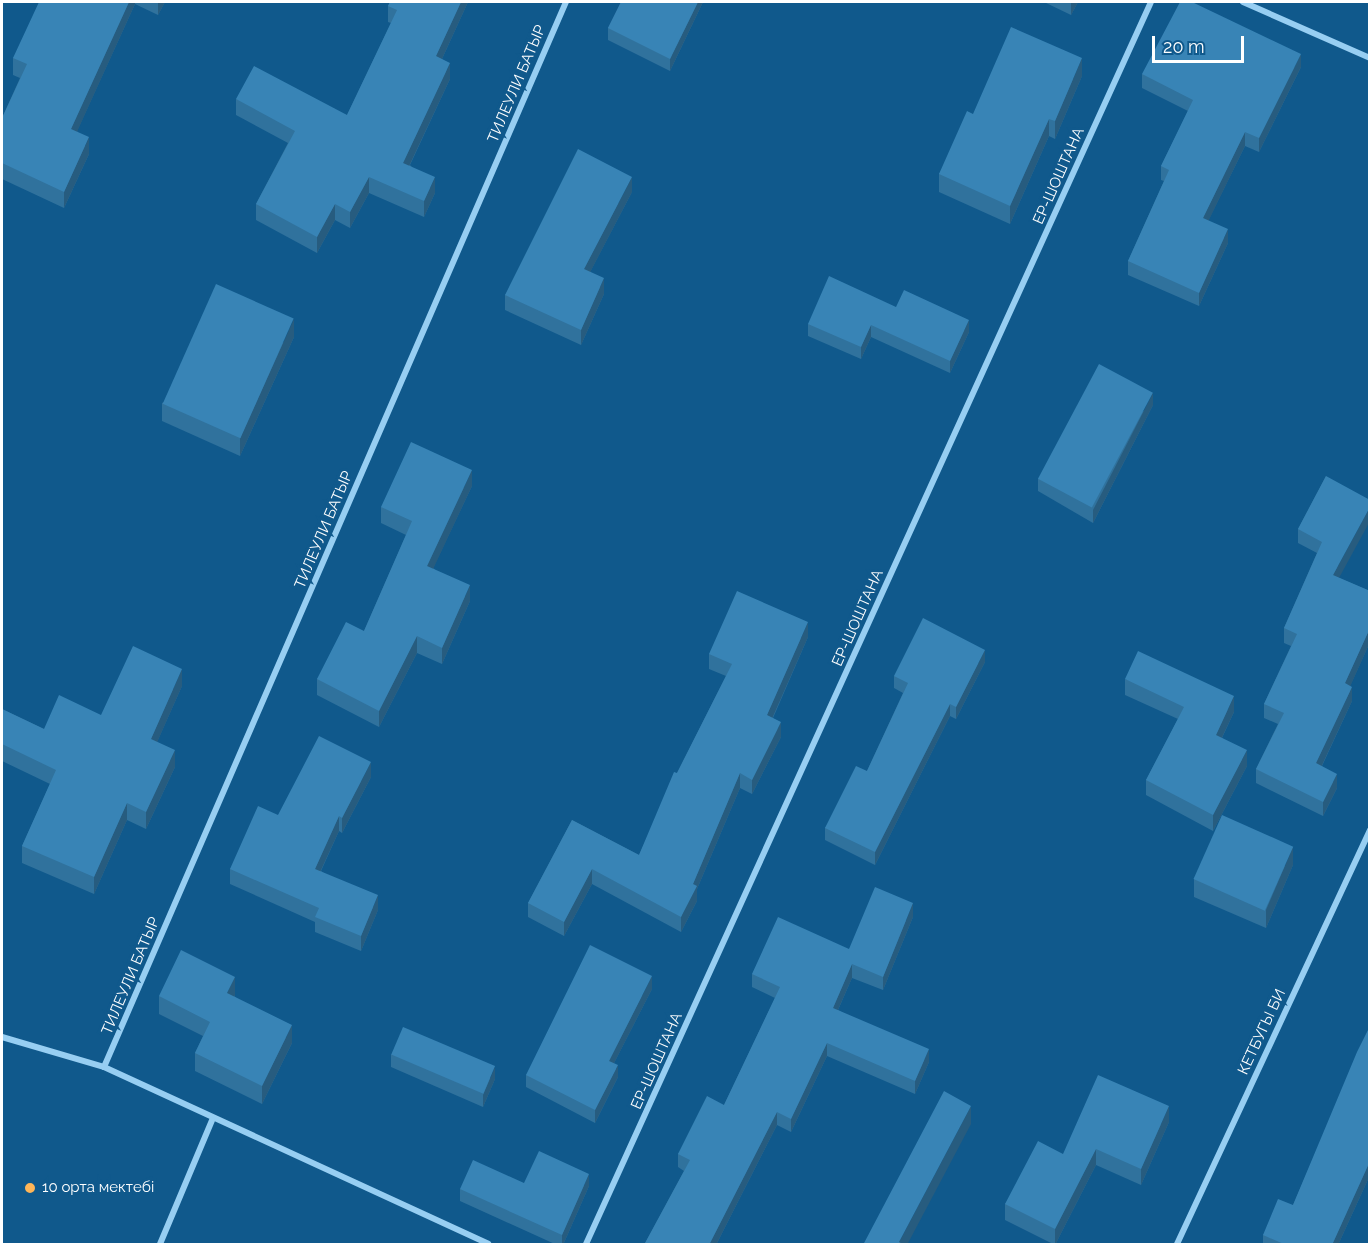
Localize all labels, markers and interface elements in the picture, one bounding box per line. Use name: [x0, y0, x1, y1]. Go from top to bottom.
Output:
street label: ТИЛЕУЛИ БАТЫР: [484, 23, 550, 145]
scale bar: [1155, 24, 1246, 62]
text: 20 m: [1163, 36, 1205, 57]
street label: ЕР-ШОШТАНА: [1030, 125, 1088, 227]
street label: ТИЛЕУЛИ БАТЫР: [291, 469, 357, 591]
street label: ЕР-ШОШТАНА: [829, 567, 887, 669]
street label: ТИЛЕУЛИ БАТЫР: [98, 915, 164, 1037]
street label: КЕТБУГЫ БИ: [1234, 986, 1290, 1078]
street label: ЕР-ШОШТАНА: [628, 1010, 686, 1112]
place label: 10 орта мектебі: [42, 1179, 154, 1197]
marker: 10 орта мектебі: [23, 1181, 37, 1195]

